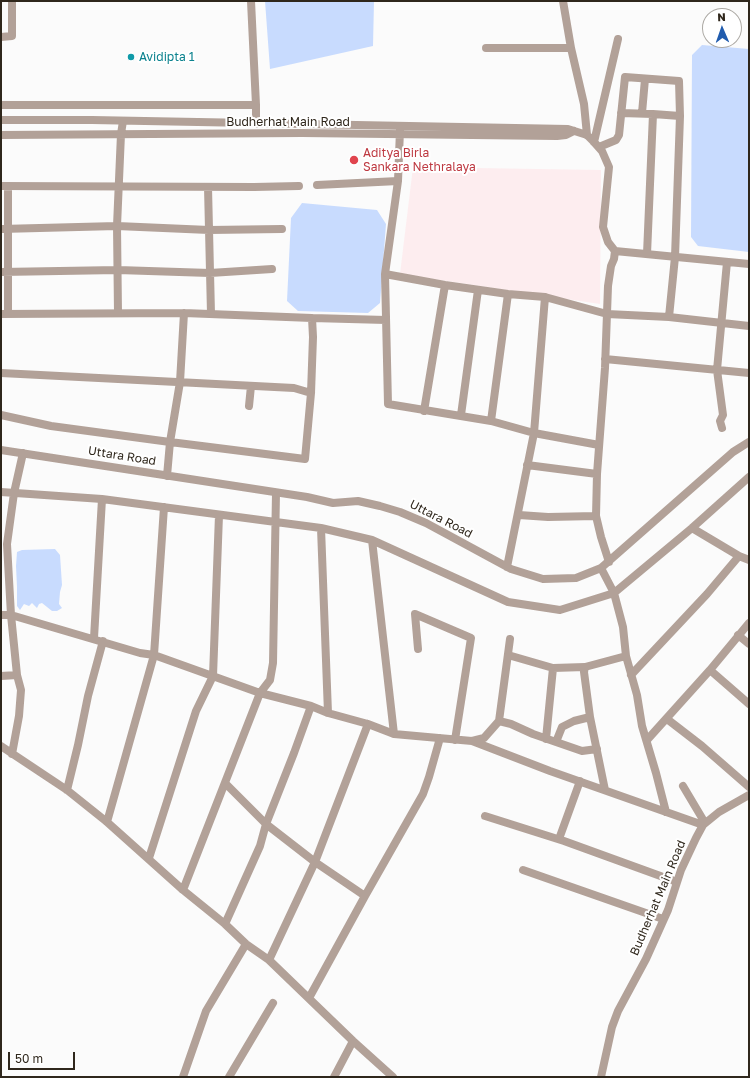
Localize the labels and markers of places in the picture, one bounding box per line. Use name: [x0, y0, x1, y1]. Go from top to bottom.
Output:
place label: Avidipta 1: [139, 50, 195, 64]
marker: Avidipta 1: [126, 52, 136, 62]
place label: Aditya Birla Sankara Nethralaya: [363, 146, 476, 174]
marker: Aditya Birla Sankara Nethralaya: [348, 154, 360, 166]

